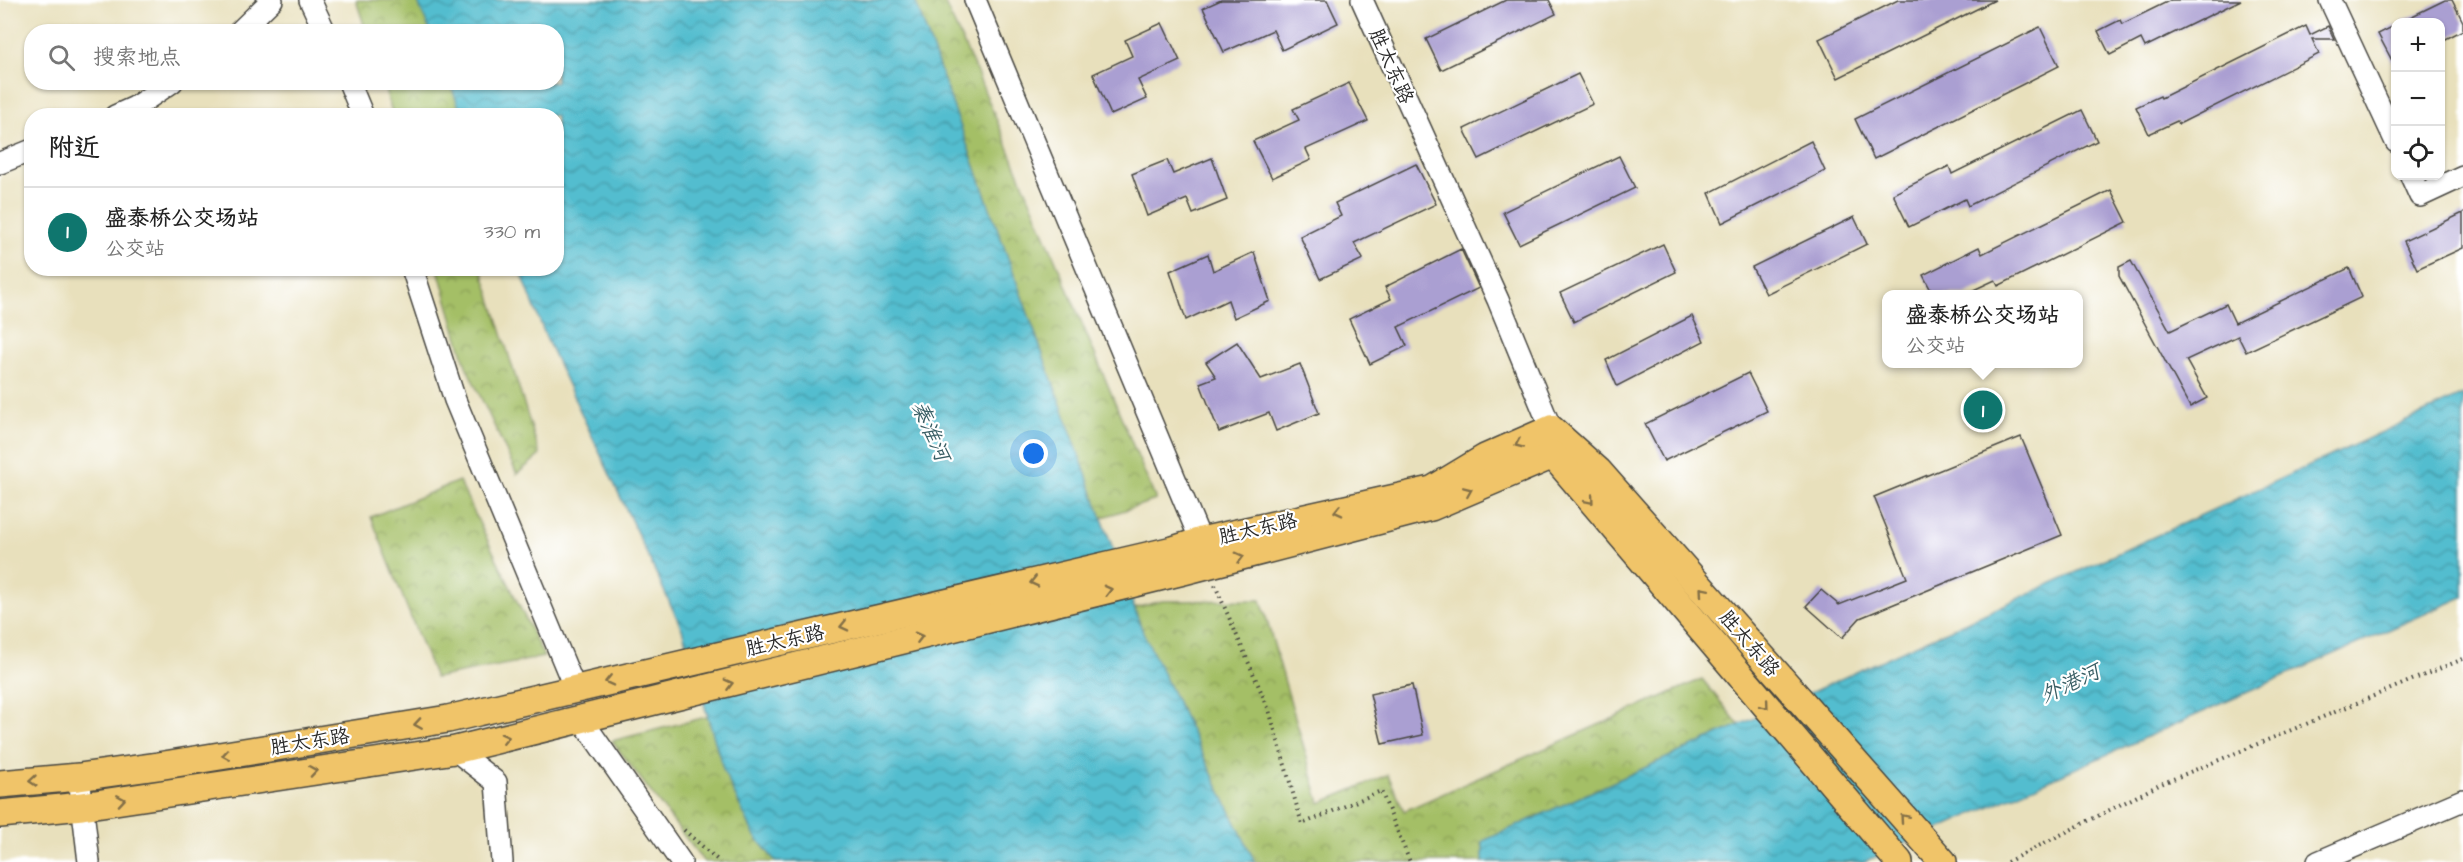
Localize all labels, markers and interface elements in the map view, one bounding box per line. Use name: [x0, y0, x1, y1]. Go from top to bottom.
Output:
map controls: [2391, 18, 2445, 180]
button: +: [2391, 18, 2445, 72]
search box: [24, 24, 564, 90]
street label: 胜太东路: [1362, 24, 1421, 110]
icon: search: [45, 41, 78, 74]
text: 搜索地点: [93, 42, 181, 73]
button: −: [2391, 72, 2445, 126]
button: locate: [2391, 126, 2445, 180]
text: 附近: [48, 130, 100, 166]
text: 盛泰桥公交场站: [105, 203, 259, 234]
text: 1: [66, 218, 69, 246]
text: 330 m: [483, 218, 540, 246]
text: 公交站: [105, 235, 165, 263]
popup: [1882, 290, 2083, 368]
text: 盛泰桥公交场站: [1905, 300, 2060, 331]
text: 公交站: [1905, 332, 1965, 360]
pin: 1: [1964, 388, 2002, 432]
water label: 秦淮河: [904, 397, 958, 469]
one-way arrow: [1514, 436, 1525, 448]
your location: [1019, 439, 1048, 468]
one-way arrow: [1462, 487, 1473, 499]
one-way arrow: [1583, 493, 1594, 504]
one-way arrow: [1333, 503, 1343, 516]
street label: 胜太东路: [1216, 506, 1301, 552]
one-way arrow: [1235, 551, 1245, 564]
one-way arrow: [1029, 575, 1039, 588]
one-way arrow: [1103, 585, 1113, 598]
one-way arrow: [1700, 587, 1711, 598]
street label: 胜太东路: [1712, 604, 1787, 684]
street label: 胜太东路: [743, 618, 828, 664]
one-way arrow: [839, 619, 849, 632]
one-way arrow: [913, 632, 923, 645]
water label: 外港河: [2036, 656, 2108, 710]
one-way arrow: [604, 674, 614, 687]
one-way arrow: [723, 679, 734, 691]
one-way arrow: [1758, 698, 1769, 709]
one-way arrow: [414, 717, 423, 729]
street label: 胜太东路: [268, 722, 353, 762]
one-way arrow: [500, 732, 510, 745]
one-way arrow: [221, 748, 230, 760]
one-way arrow: [308, 765, 318, 778]
one-way arrow: [28, 774, 37, 787]
one-way arrow: [116, 795, 125, 807]
one-way arrow: [1900, 814, 1911, 825]

